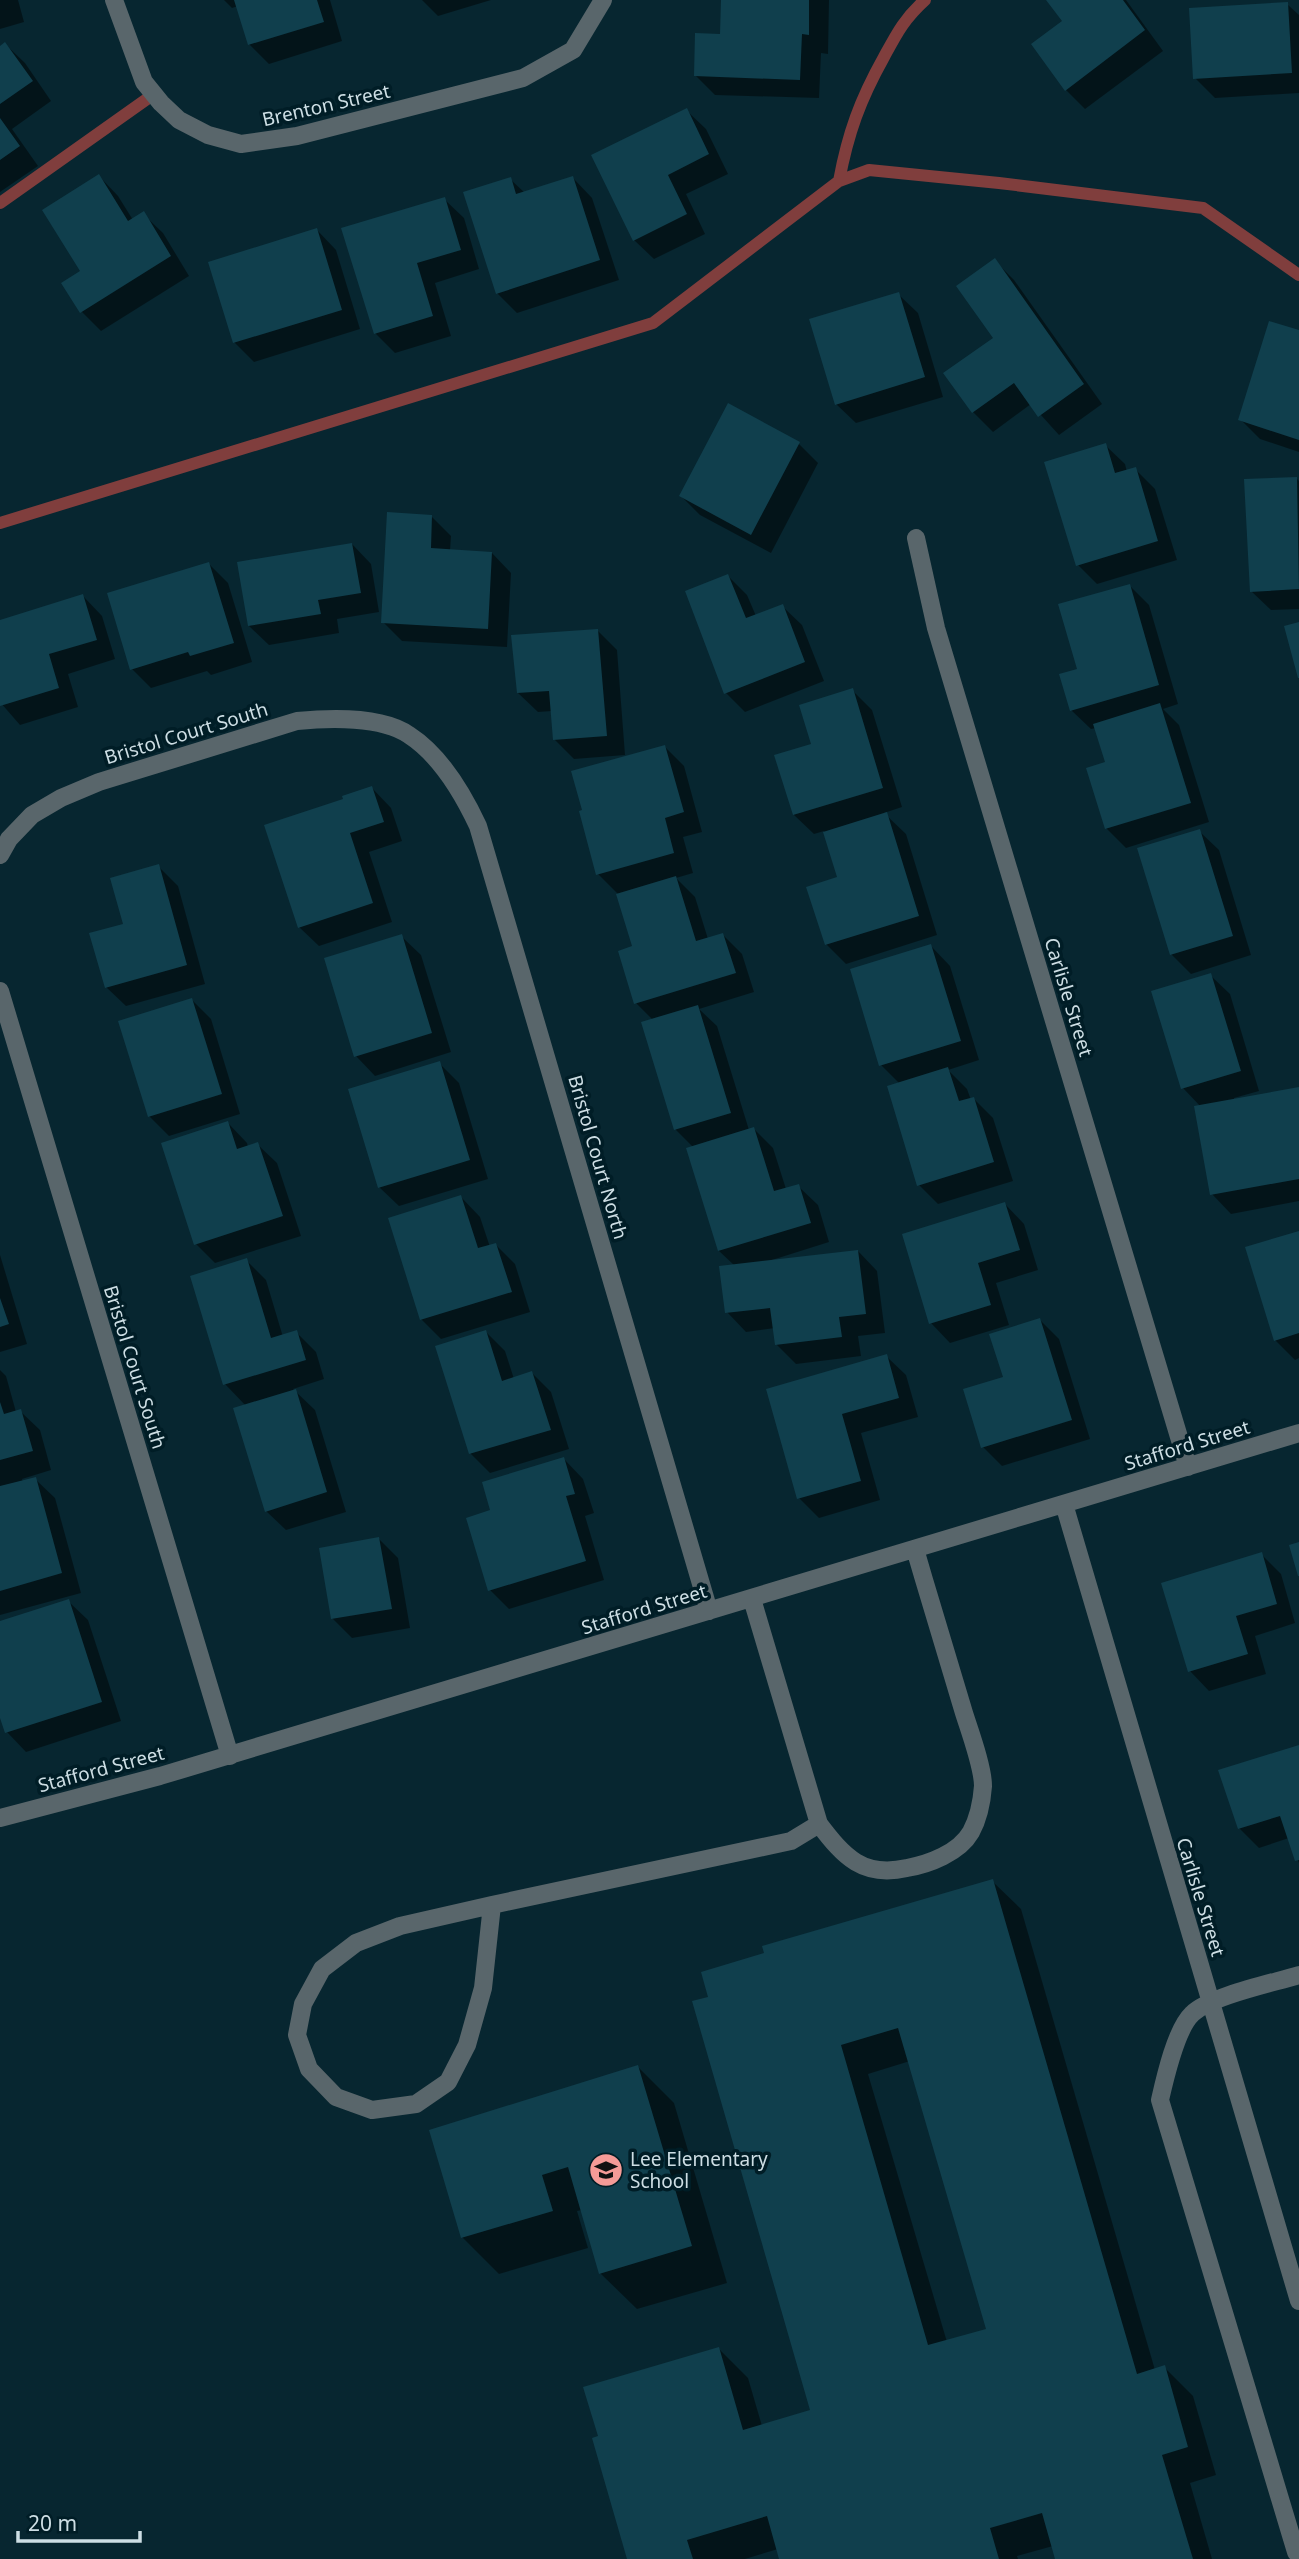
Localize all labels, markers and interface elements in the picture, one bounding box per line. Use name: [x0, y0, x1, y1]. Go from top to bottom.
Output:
street label: Brenton Street: [260, 78, 393, 132]
street label: Bristol Court South: [101, 696, 271, 770]
street label: Carlisle Street: [1039, 934, 1099, 1060]
street label: Bristol Court North: [562, 1072, 634, 1242]
street label: Bristol Court South: [98, 1282, 172, 1452]
street label: Stafford Street: [1121, 1414, 1253, 1476]
street label: Stafford Street: [578, 1578, 710, 1640]
street label: Stafford Street: [35, 1740, 167, 1798]
street label: Carlisle Street: [1171, 1834, 1231, 1960]
place label: Lee Elementary School: [630, 2146, 768, 2194]
school or university icon: Lee Elementary School: [587, 2151, 625, 2189]
scale bar: [18, 2500, 140, 2544]
text: 20 m: [28, 2509, 77, 2537]

